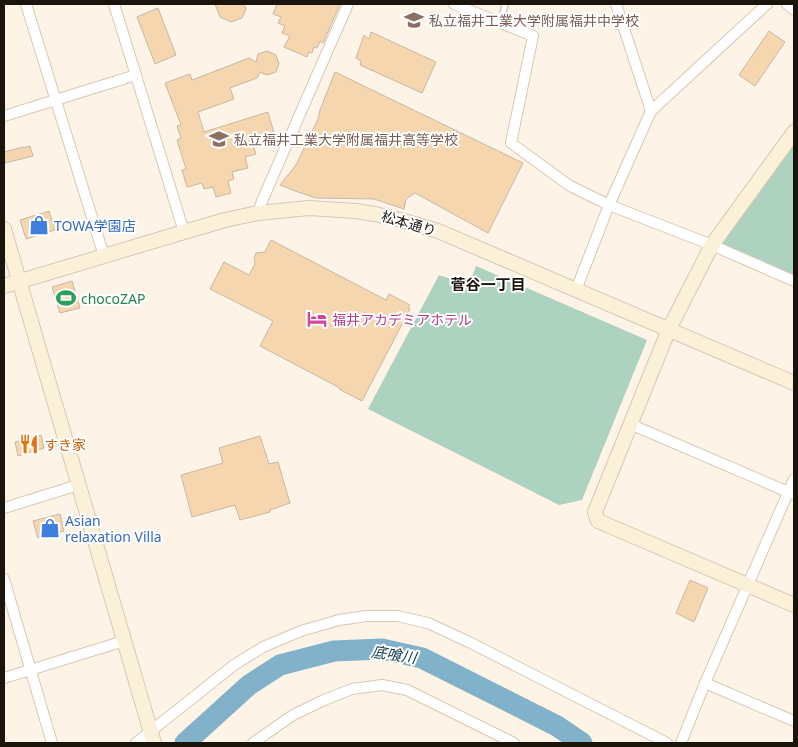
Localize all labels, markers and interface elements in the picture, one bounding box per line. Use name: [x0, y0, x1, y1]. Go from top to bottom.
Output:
school or university icon: 私立福井工業大学附属福井中学校: [403, 9, 425, 31]
place label: 私立福井工業大学附属福井中学校: [429, 11, 639, 30]
school or university icon: 私立福井工業大学附属福井高等学校: [208, 128, 230, 150]
place label: 私立福井工業大学附属福井高等学校: [234, 130, 458, 149]
street label: 松本通り: [379, 206, 439, 240]
shop icon: TOWA学園店: [28, 214, 50, 236]
place label: TOWA学園店: [54, 216, 136, 235]
district label: 菅谷一丁目: [450, 274, 526, 294]
sports icon: chocoZAP: [55, 287, 77, 309]
place label: chocoZAP: [81, 289, 145, 308]
hotel icon: 福井アカデミアホテル: [306, 308, 328, 330]
place label: 福井アカデミアホテル: [332, 310, 472, 329]
restaurant icon: すき家: [18, 433, 40, 455]
place label: すき家: [44, 435, 86, 454]
place label: Asian relaxation Villa: [65, 511, 162, 546]
shop icon: Asian relaxation Villa: [39, 517, 61, 539]
water label: 底喰川: [370, 641, 420, 668]

